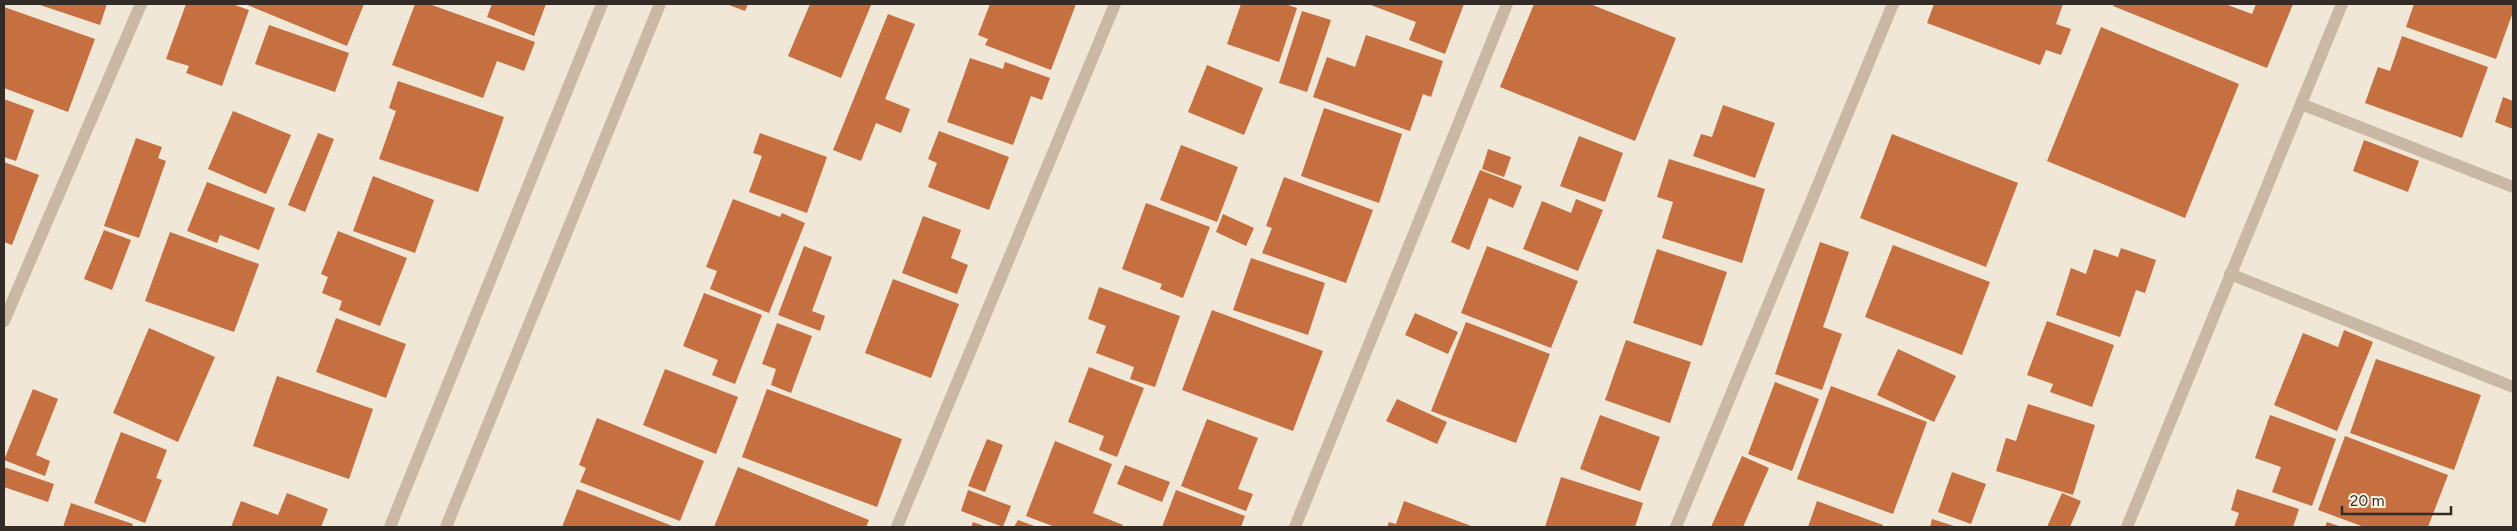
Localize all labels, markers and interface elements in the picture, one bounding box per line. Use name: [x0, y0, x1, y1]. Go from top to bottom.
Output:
scale bar: [2342, 484, 2451, 516]
text: 20 m: [2350, 492, 2384, 510]

